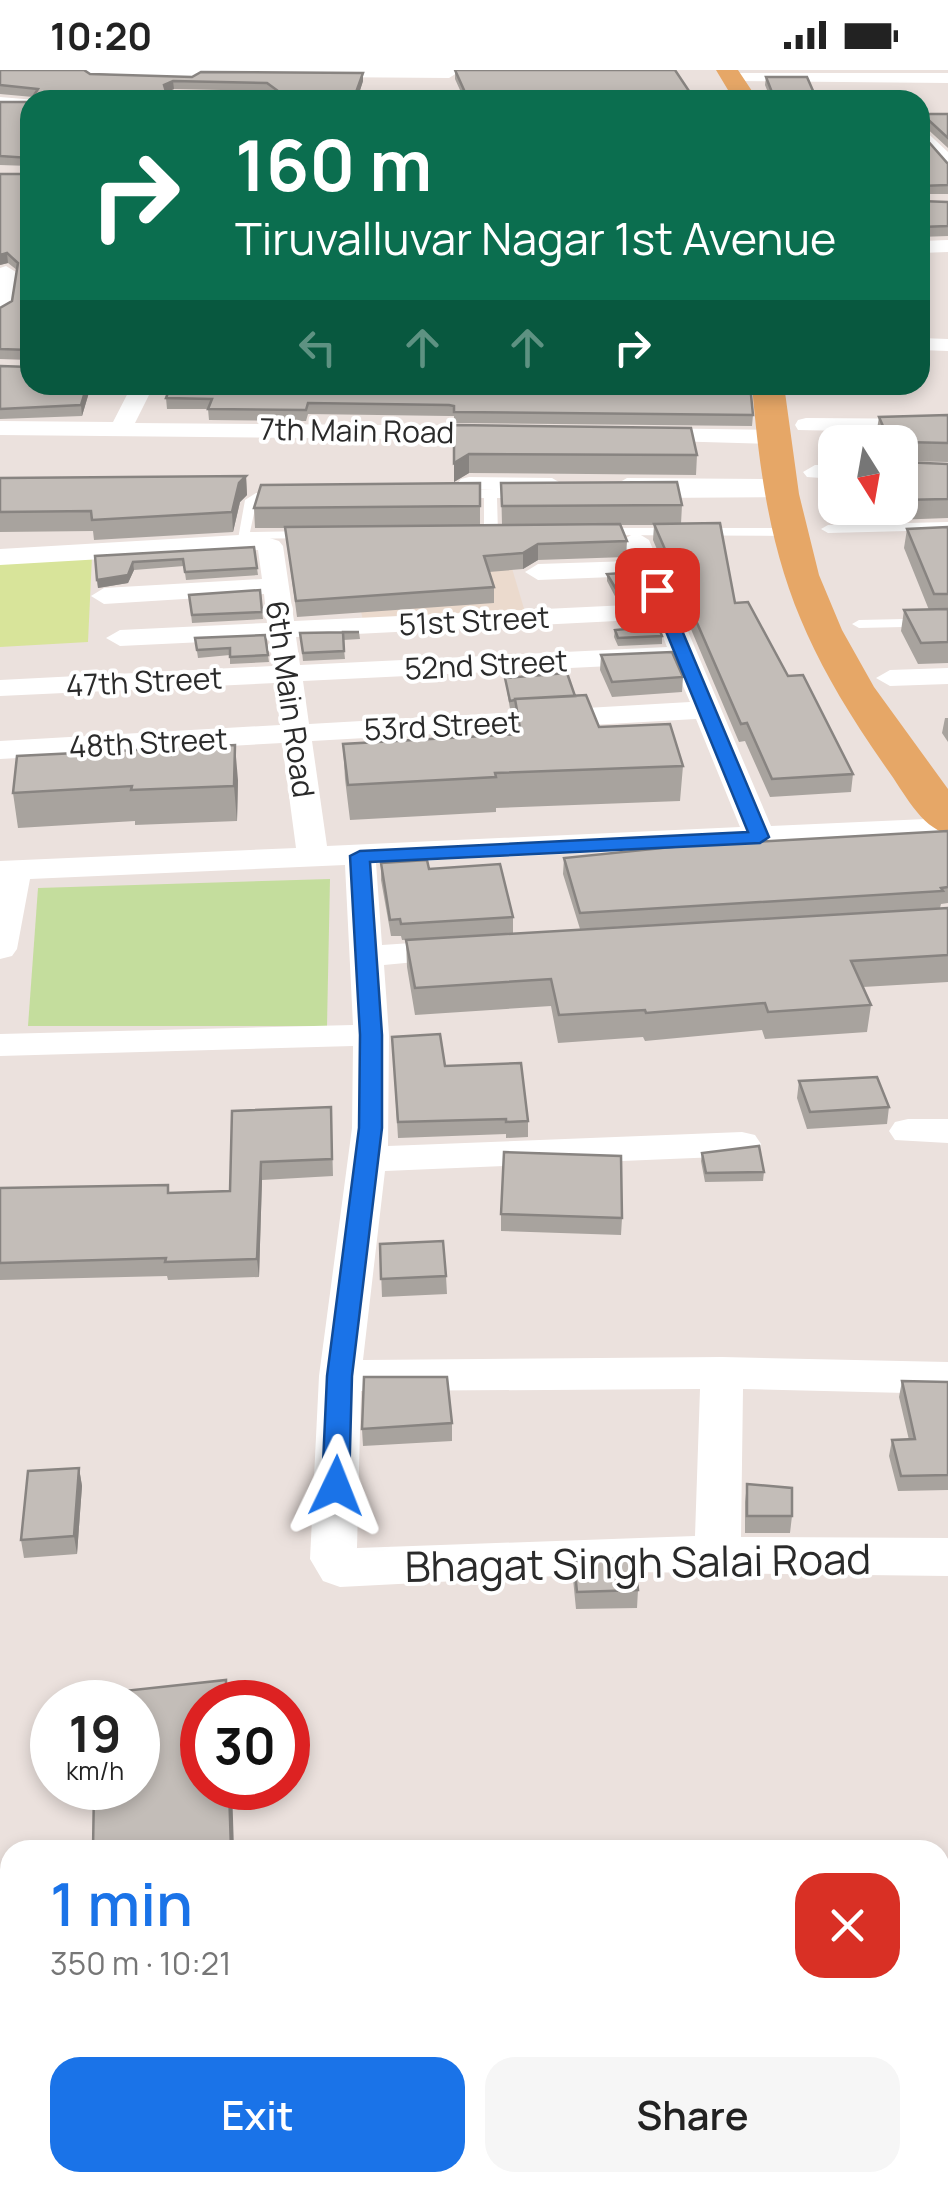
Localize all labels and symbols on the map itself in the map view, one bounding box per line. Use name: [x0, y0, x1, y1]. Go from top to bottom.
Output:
street label: 7th Main Road: [259, 408, 455, 452]
north arrow: [818, 425, 918, 525]
pin: [615, 548, 700, 633]
street label: 51st Street: [398, 596, 550, 644]
street label: 6th Main Road: [257, 598, 325, 800]
street label: 52nd Street: [403, 639, 569, 689]
street label: 47th Street: [65, 656, 223, 706]
street label: 53rd Street: [363, 700, 521, 750]
street label: 48th Street: [68, 717, 228, 767]
position arrow: [284, 1434, 388, 1538]
street label: Bhagat Singh Salai Road: [404, 1529, 872, 1595]
speed limit sign: 30: [180, 1680, 310, 1810]

